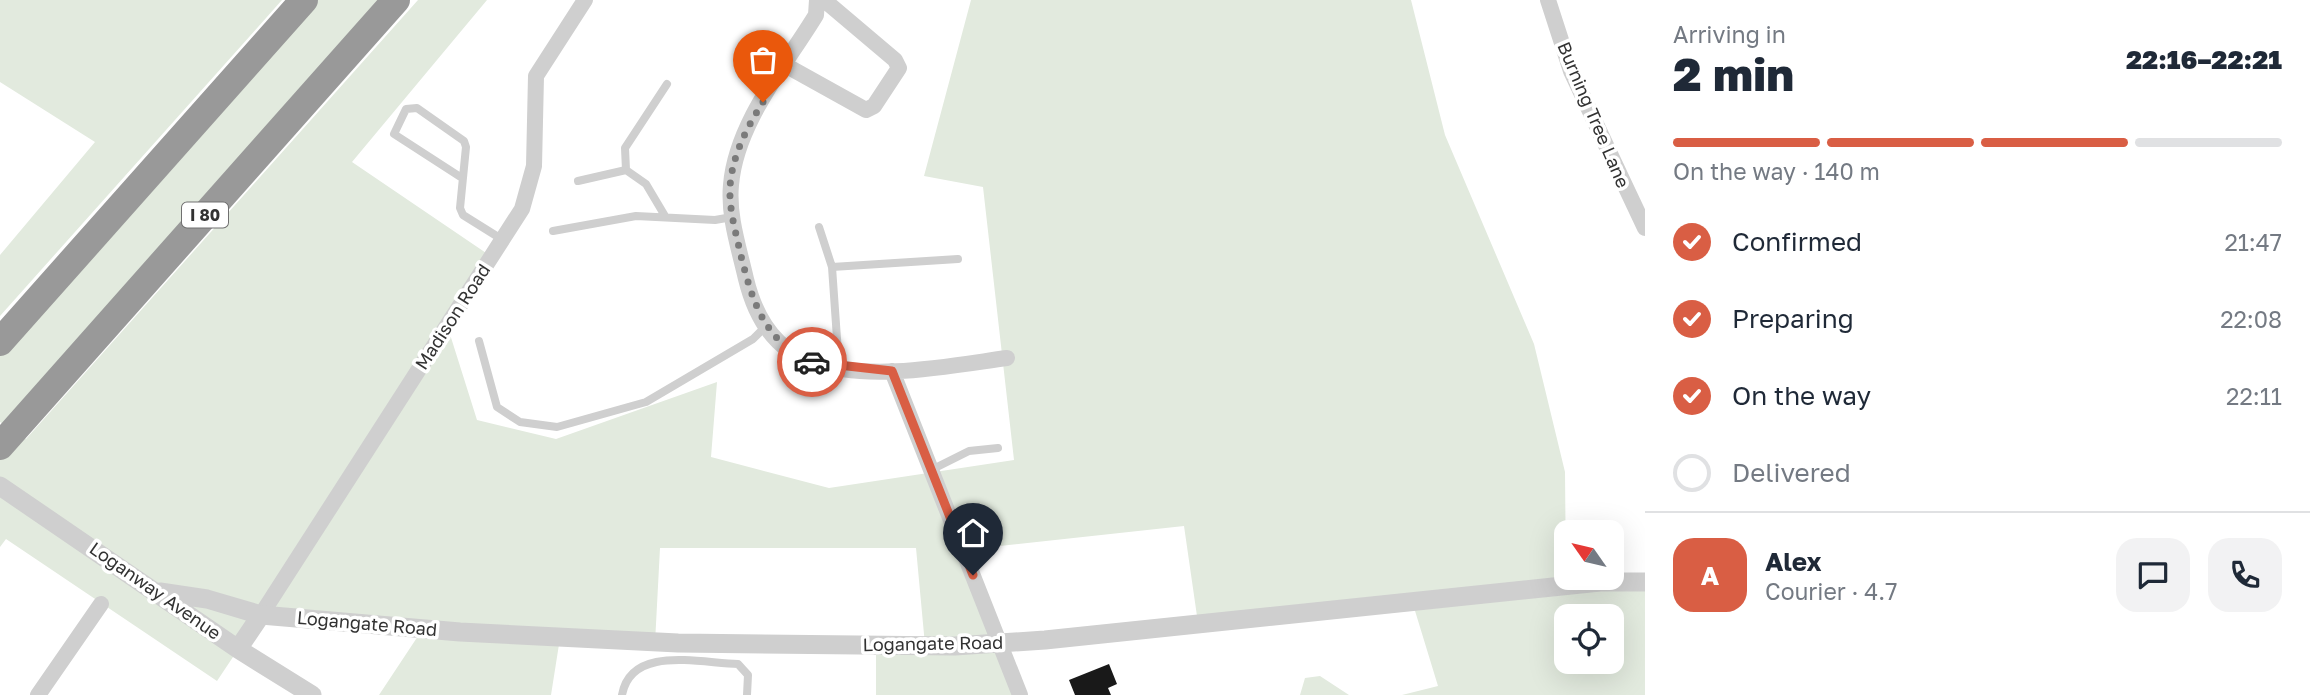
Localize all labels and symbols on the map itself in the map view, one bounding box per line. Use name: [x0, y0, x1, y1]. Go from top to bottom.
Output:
pin: [733, 30, 793, 102]
street label: Burning Tree Lane: [1553, 38, 1635, 191]
road number: I 80: [182, 202, 228, 228]
street label: Madison Road: [410, 259, 494, 373]
courier: [777, 327, 847, 397]
pin: [943, 503, 1003, 575]
north arrow: [1554, 520, 1624, 590]
street label: Loganway Avenue: [86, 537, 225, 644]
street label: Logangate Road: [296, 606, 438, 640]
street label: Logangate Road: [863, 631, 1003, 655]

